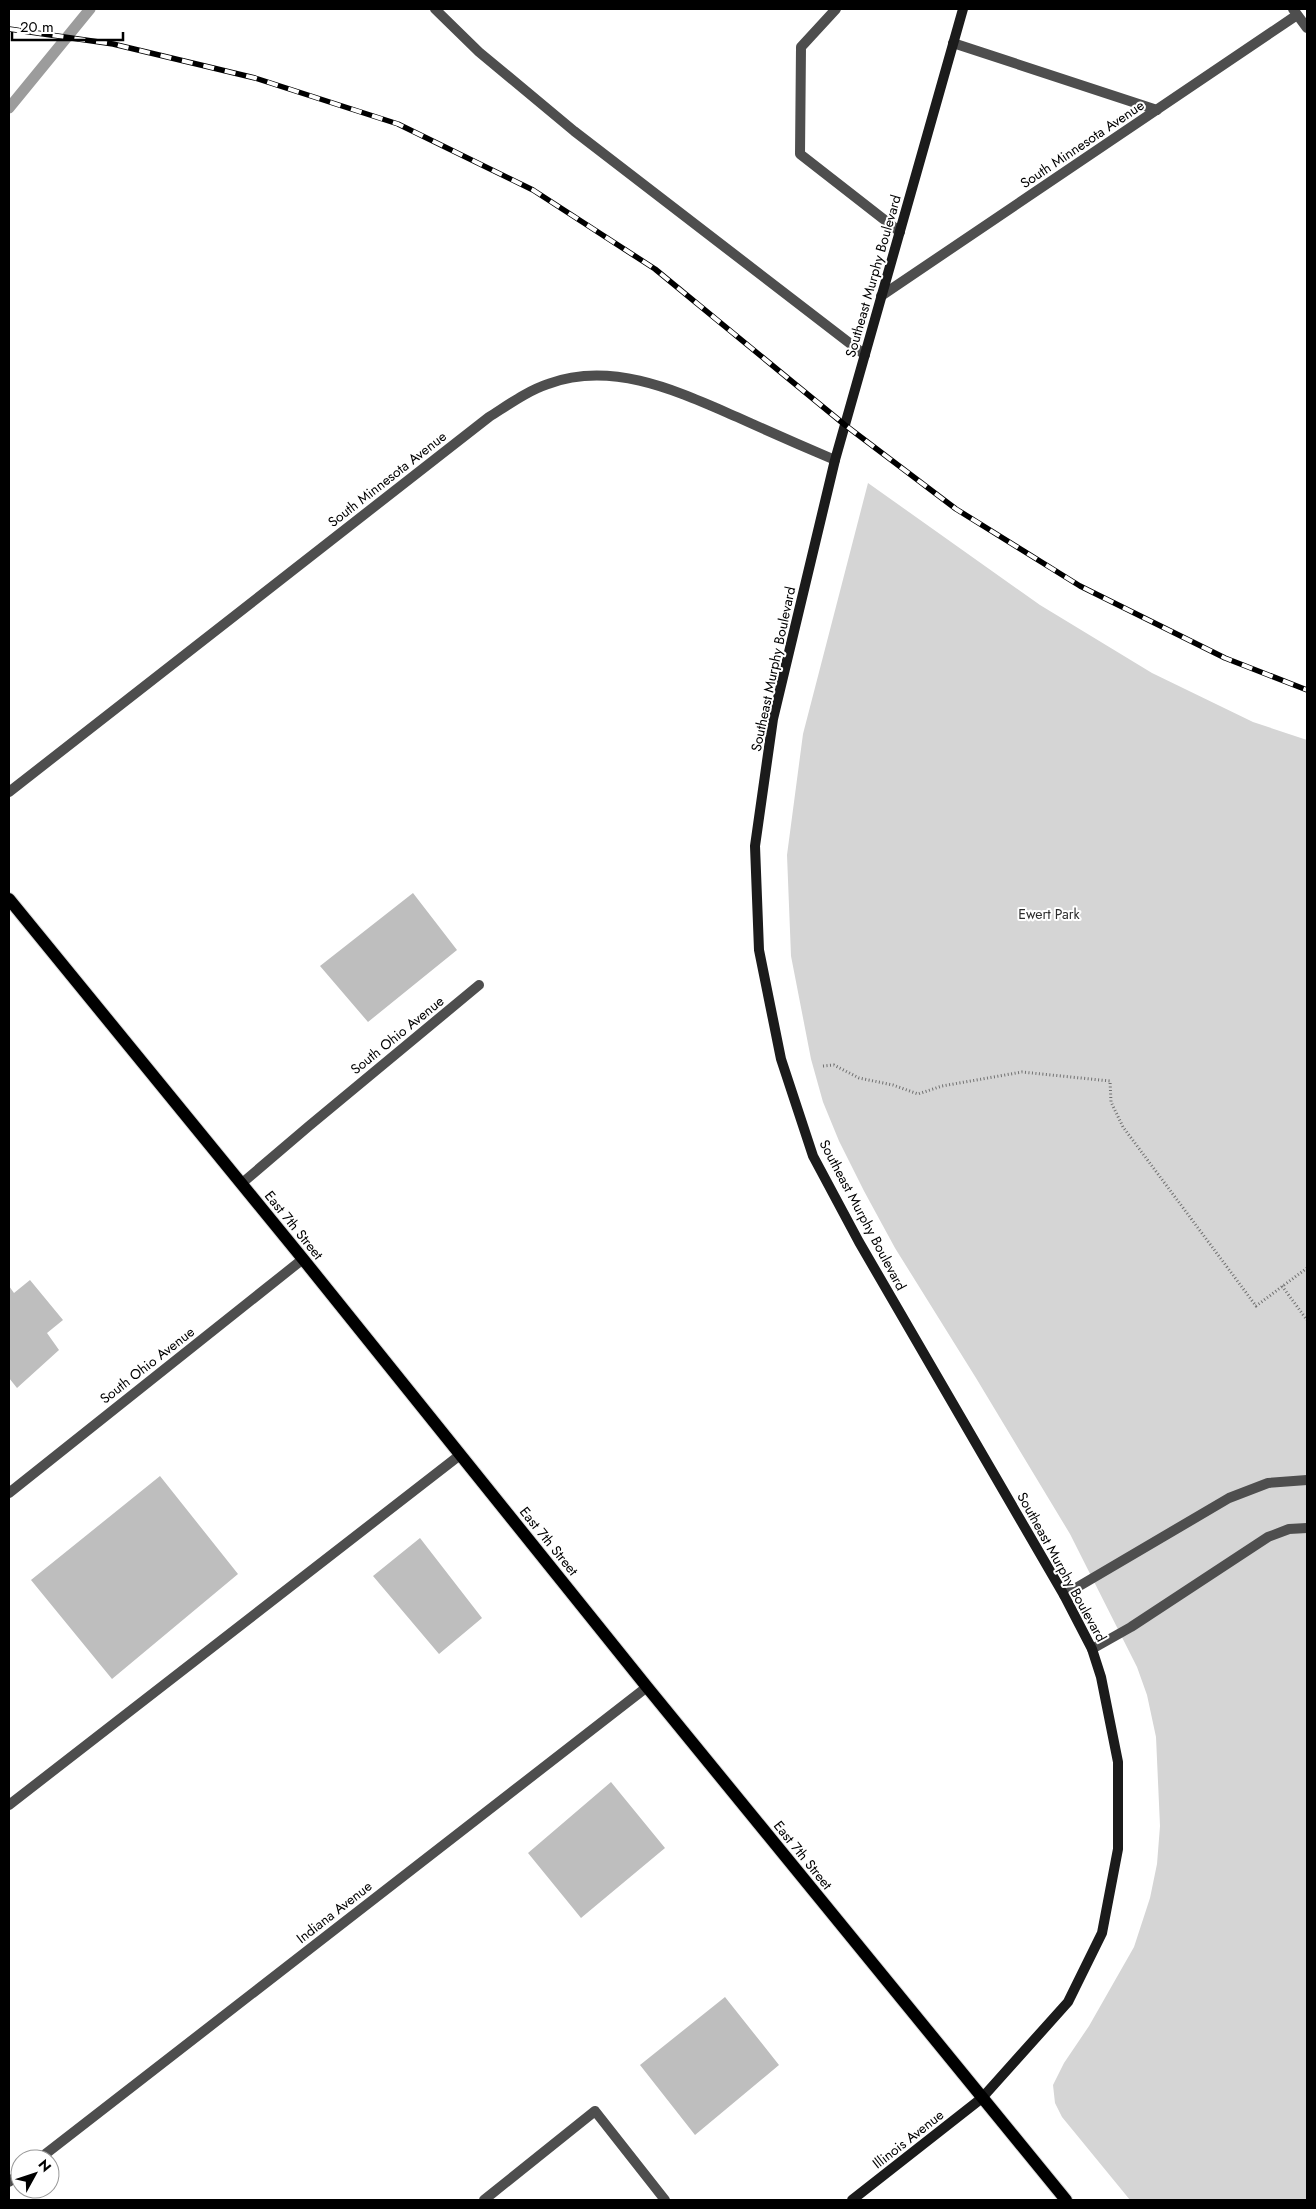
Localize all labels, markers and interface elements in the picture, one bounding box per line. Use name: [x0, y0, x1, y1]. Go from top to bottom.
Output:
scale bar: [12, 10, 124, 42]
text: 20 m: [20, 16, 54, 38]
street label: South Minnesota Avenue: [1016, 95, 1148, 193]
street label: Southeast Murphy Boulevard: [840, 192, 906, 360]
street label: South Minnesota Avenue: [323, 426, 451, 532]
street label: Southeast Murphy Boulevard: [746, 585, 800, 753]
park label: Ewert Park: [1018, 904, 1081, 924]
street label: South Ohio Avenue: [346, 991, 448, 1079]
street label: Southeast Murphy Boulevard: [815, 1136, 911, 1294]
street label: East 7th Street: [260, 1186, 328, 1264]
street label: South Ohio Avenue: [95, 1322, 199, 1408]
street label: Southeast Murphy Boulevard: [1012, 1489, 1112, 1645]
street label: East 7th Street: [515, 1502, 583, 1580]
street label: East 7th Street: [769, 1816, 837, 1894]
street label: Indiana Avenue: [292, 1876, 376, 1948]
street label: Illinois Avenue: [868, 2105, 948, 2173]
north arrow: [10, 2149, 60, 2199]
text: N: [34, 2155, 56, 2176]

